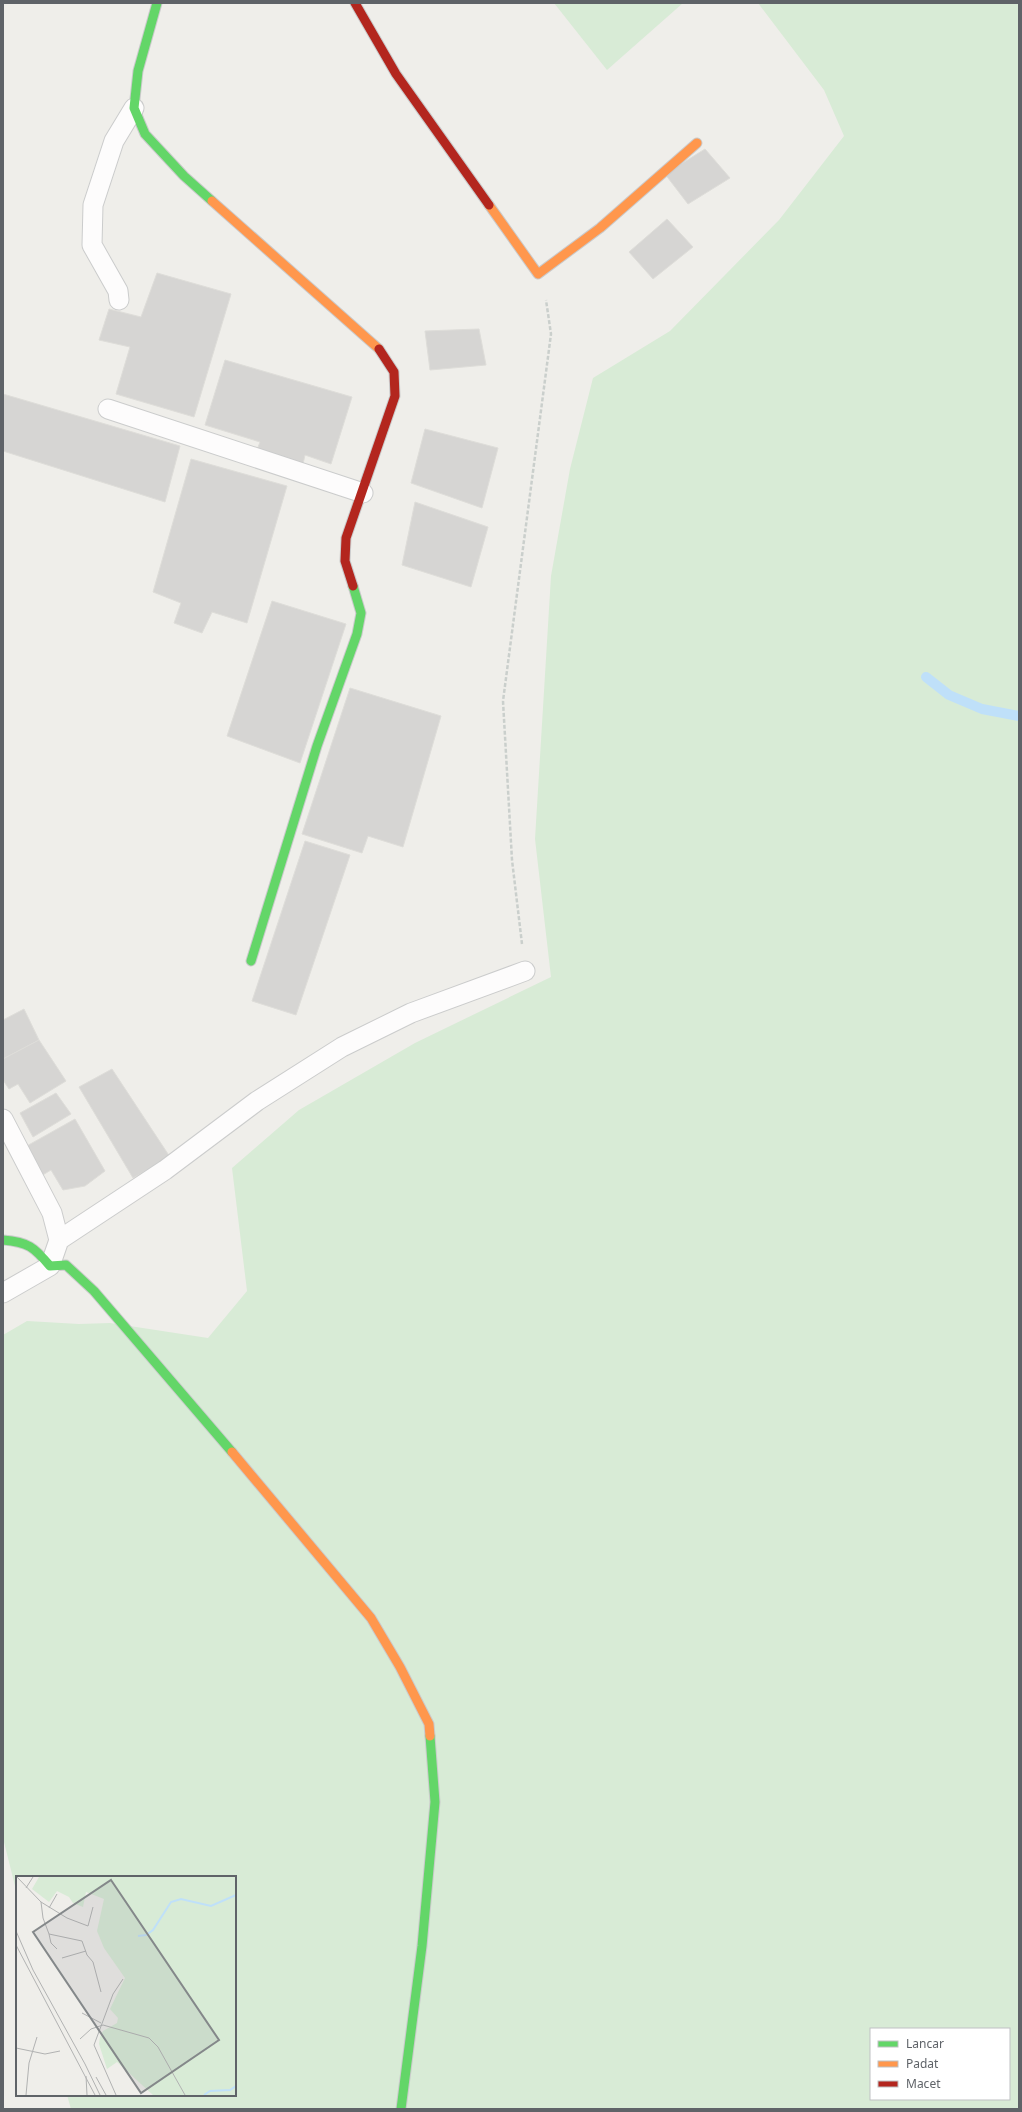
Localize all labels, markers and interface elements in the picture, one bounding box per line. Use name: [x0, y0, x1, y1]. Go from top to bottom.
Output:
inset map: [16, 1876, 236, 2096]
legend: [870, 2028, 1010, 2100]
text: Lancar: [906, 2035, 944, 2052]
text: Padat: [906, 2055, 939, 2072]
text: Macet: [906, 2075, 941, 2092]

